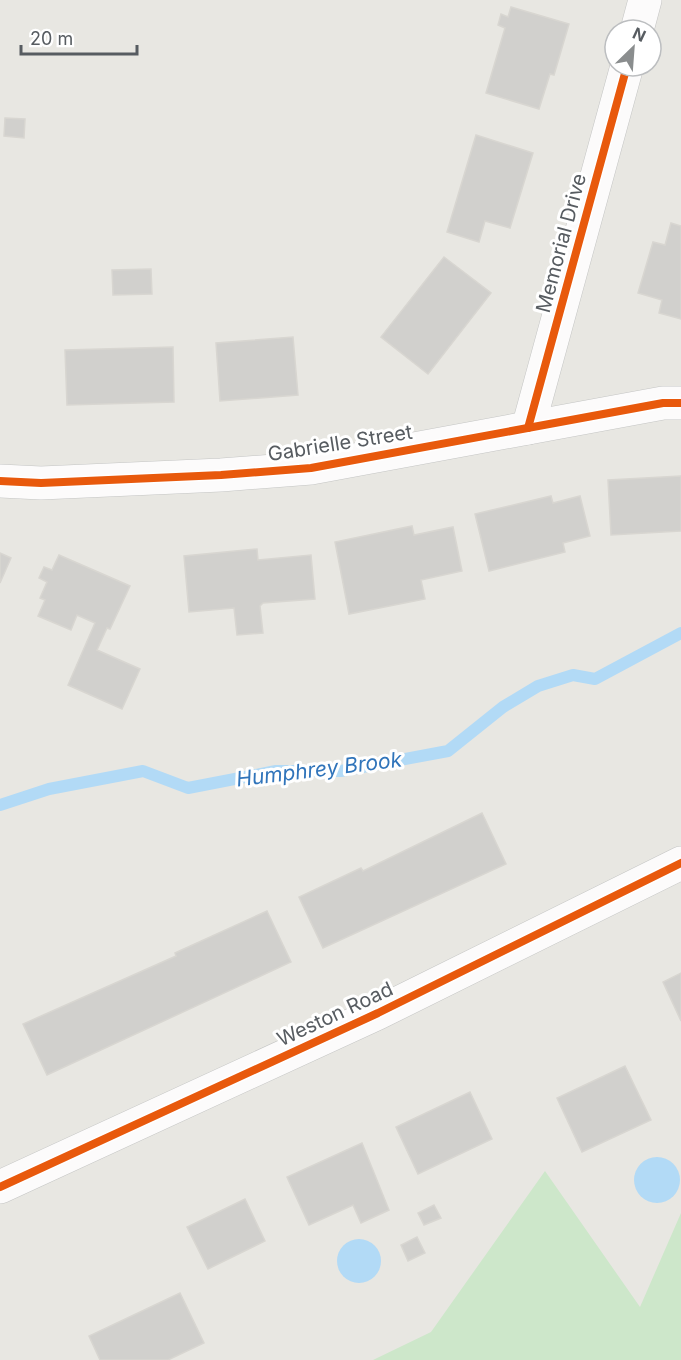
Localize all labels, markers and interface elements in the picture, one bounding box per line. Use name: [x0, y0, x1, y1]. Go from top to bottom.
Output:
scale bar: [21, 18, 136, 56]
north arrow: [603, 18, 663, 78]
text: N: [630, 23, 649, 46]
text: 20 m: [30, 28, 73, 49]
street label: Memorial Drive: [531, 171, 591, 315]
street label: Gabrielle Street: [266, 420, 415, 466]
water label: Humphrey Brook: [235, 746, 404, 792]
street label: Weston Road: [273, 977, 397, 1051]

